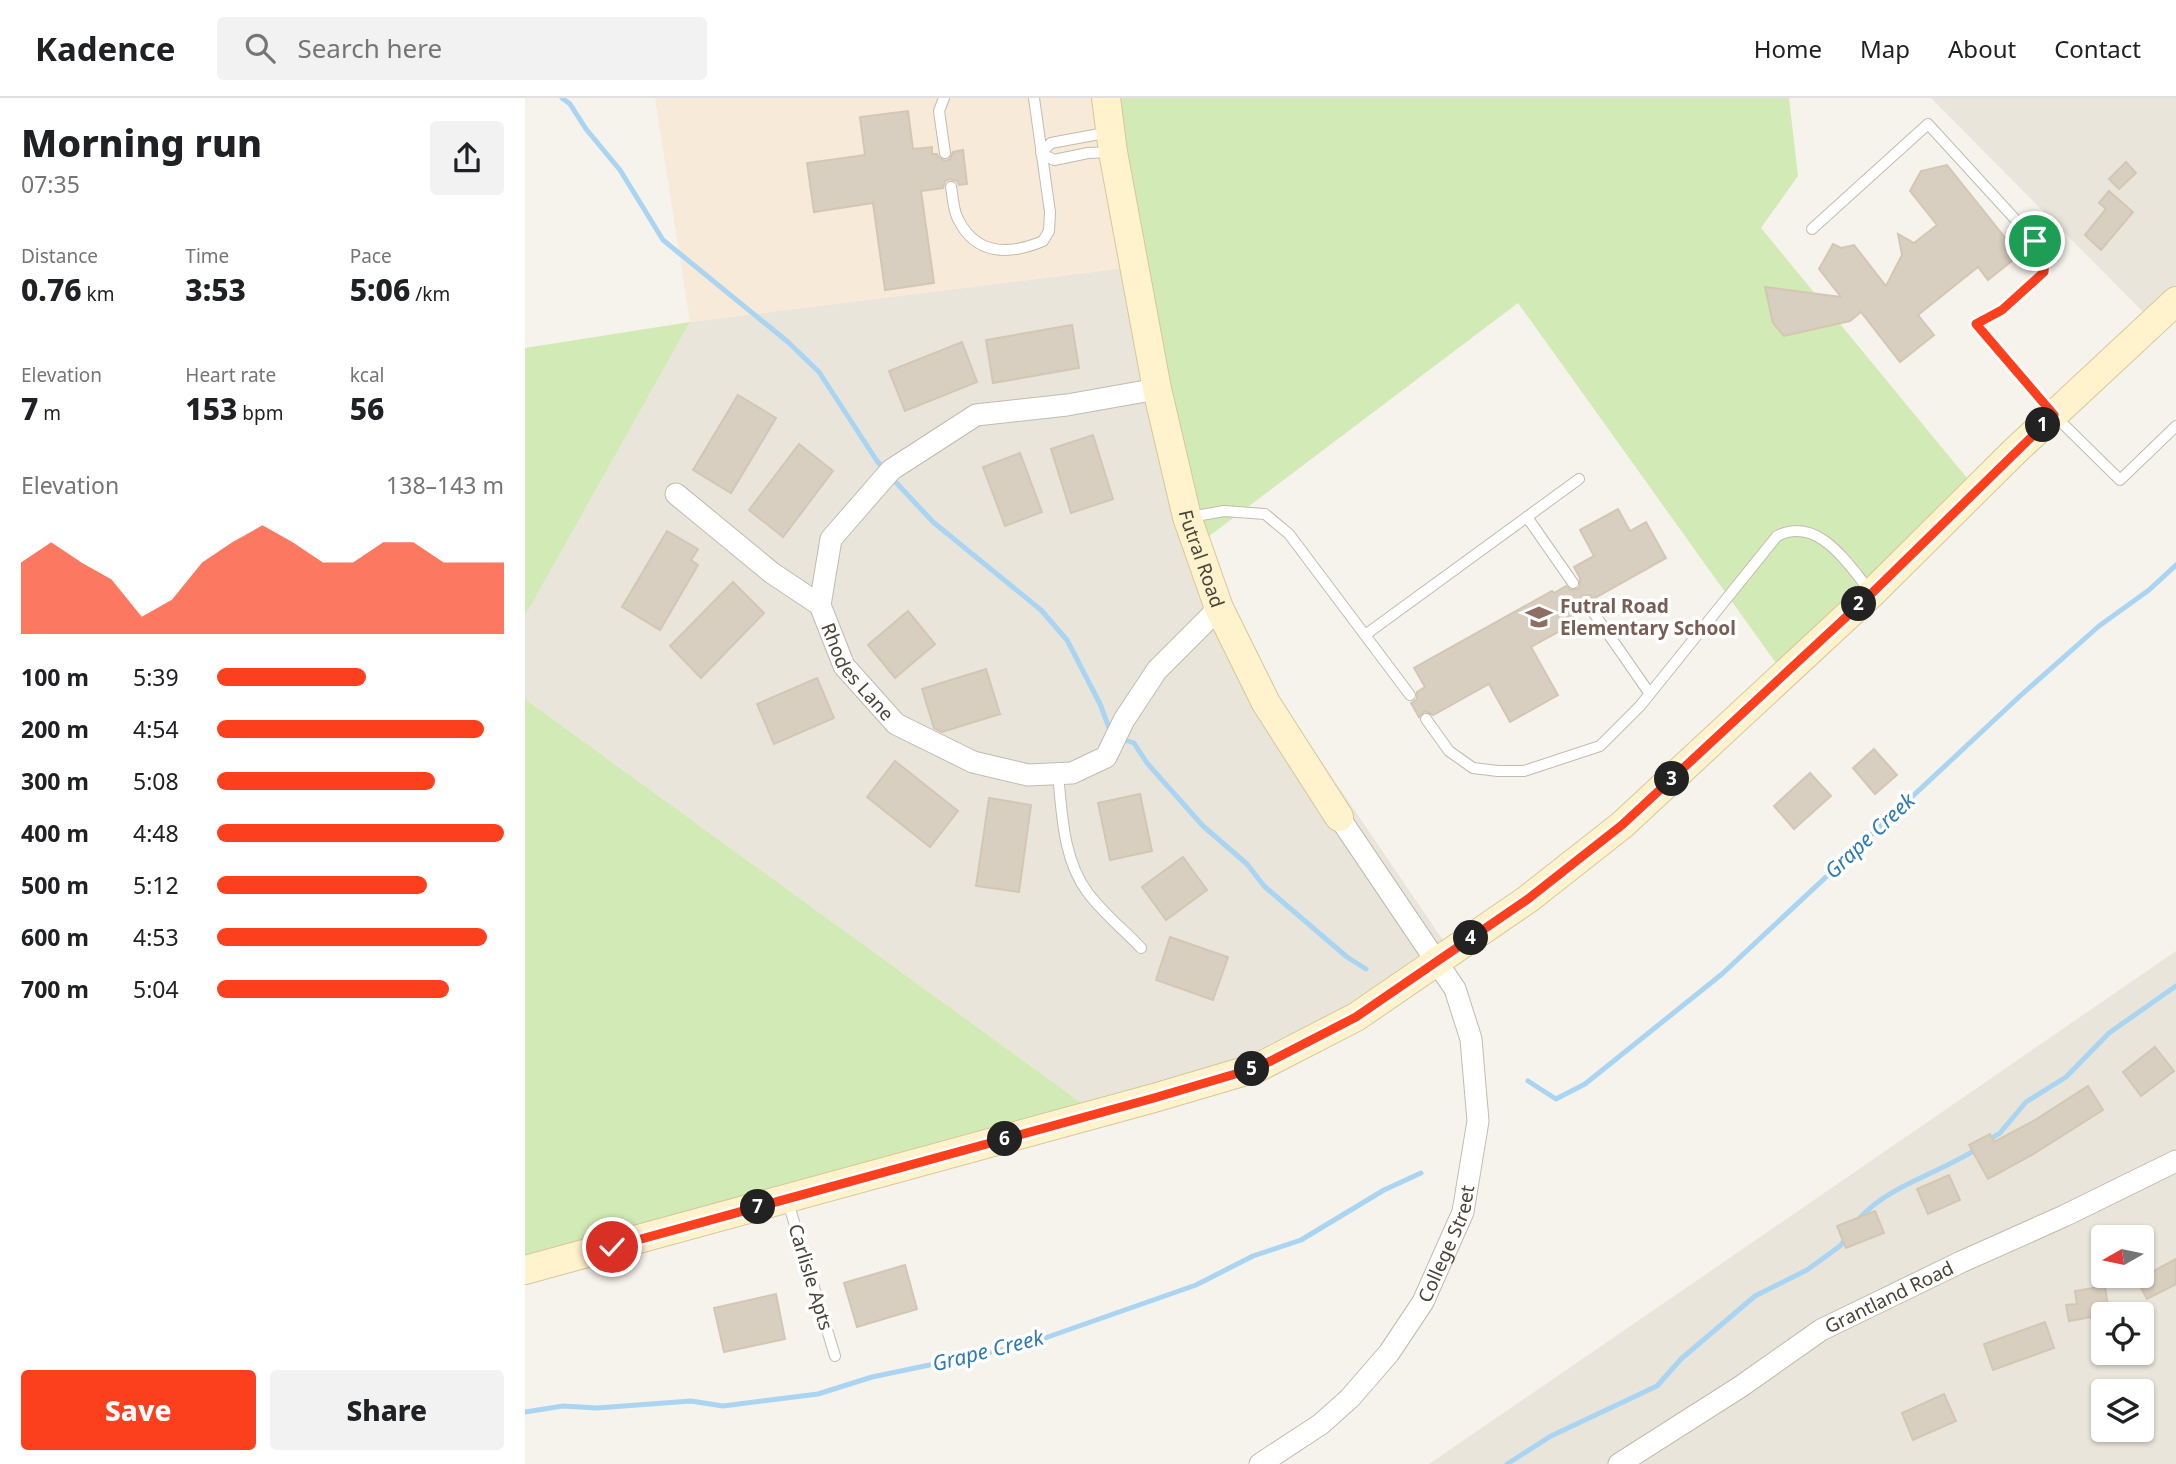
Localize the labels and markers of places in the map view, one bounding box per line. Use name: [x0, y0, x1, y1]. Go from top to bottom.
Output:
pin: [2005, 211, 2065, 271]
pin: 1: [2025, 408, 2061, 442]
pin: 2: [1841, 587, 1877, 622]
place label: Futral Road Elementary School: [1560, 593, 1736, 641]
school or university icon: Futral Road Elementary School: [1524, 602, 1554, 632]
pin: 3: [1655, 762, 1689, 796]
pin: 4: [1453, 920, 1489, 956]
pin: 5: [1235, 1052, 1269, 1086]
pin: 6: [987, 1122, 1023, 1156]
pin: 7: [741, 1190, 775, 1224]
pin: [582, 1217, 642, 1277]

